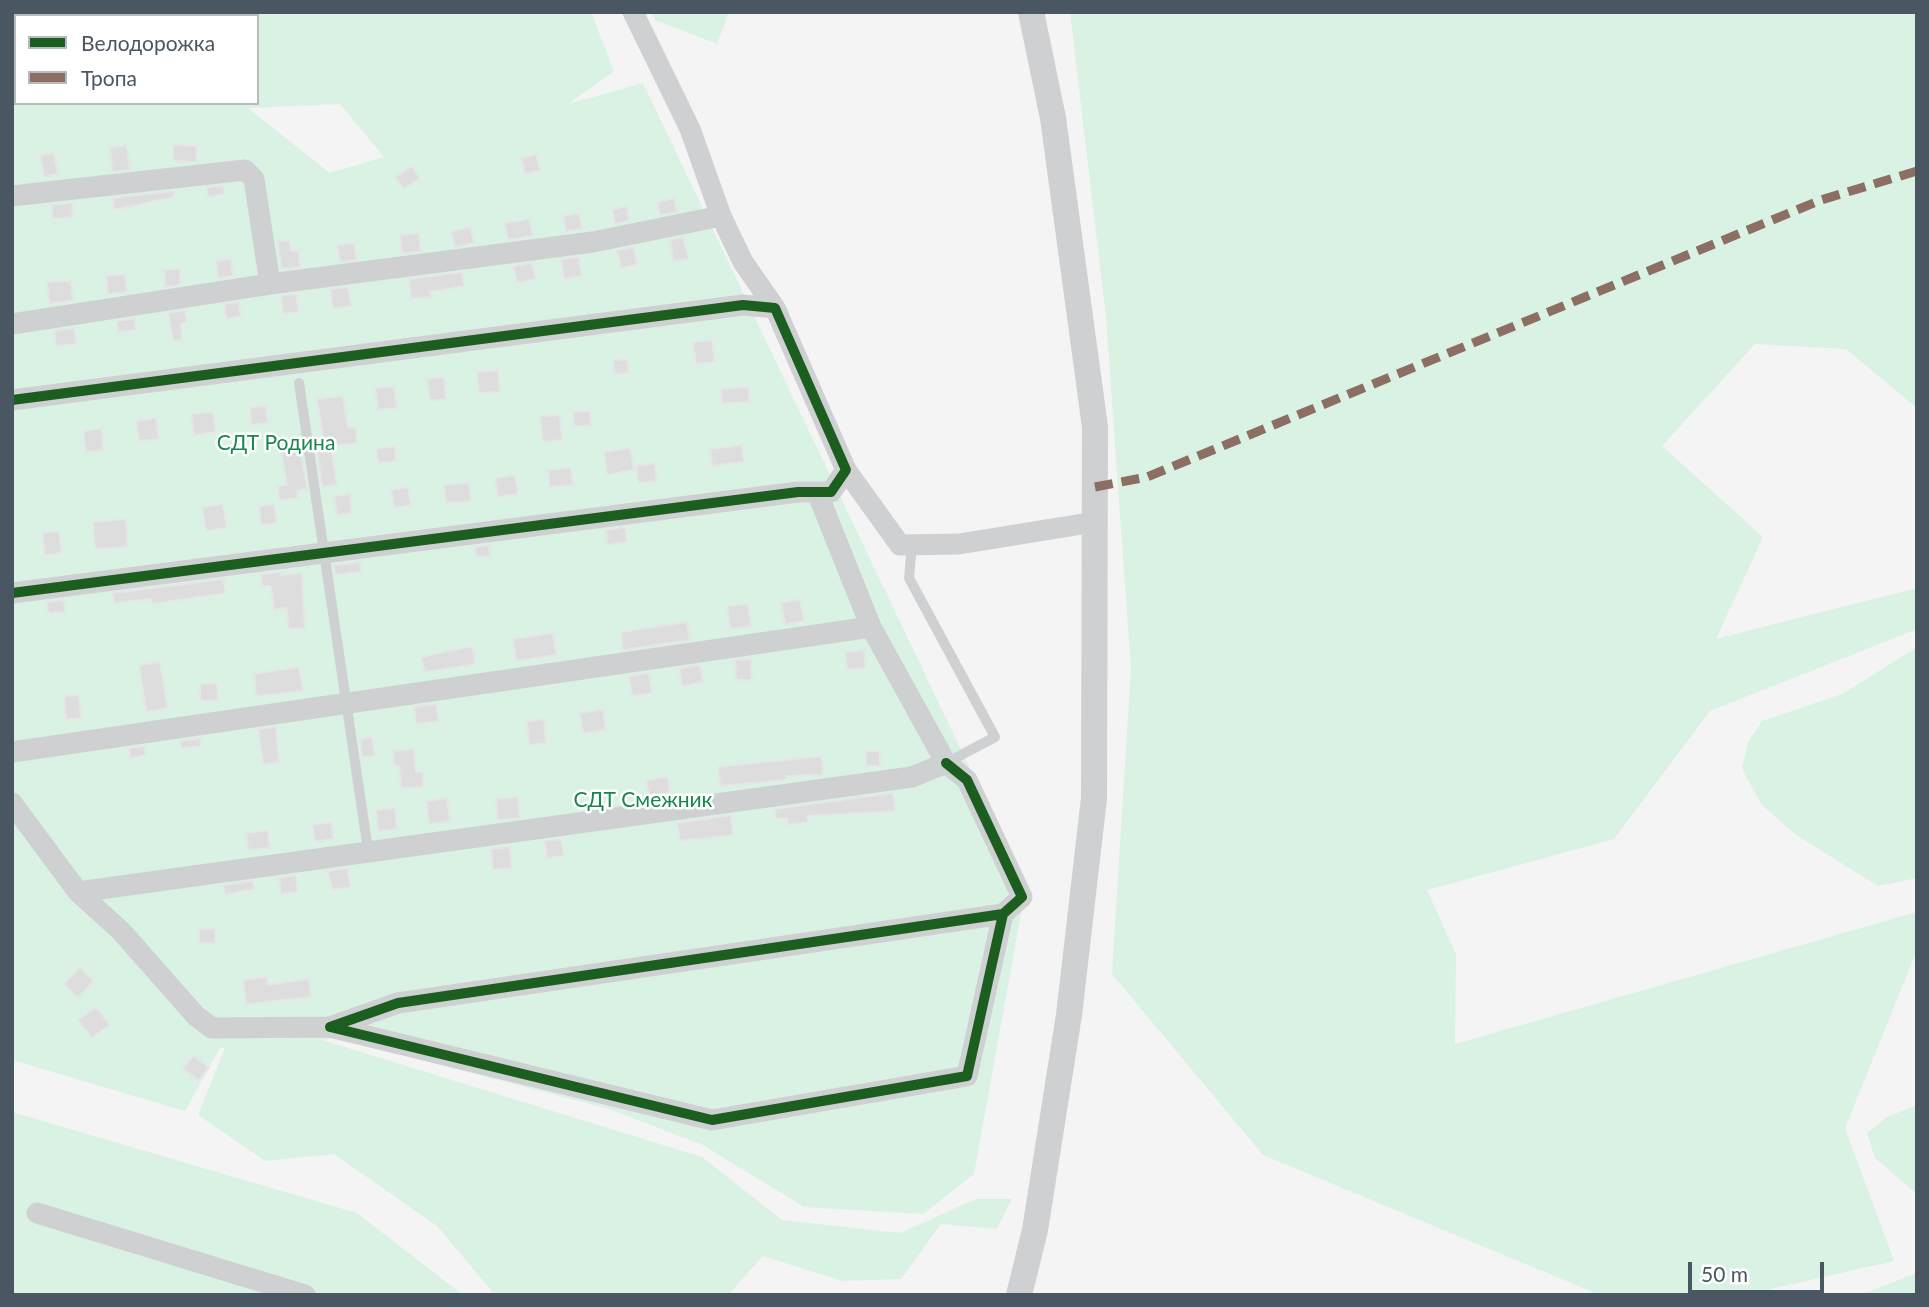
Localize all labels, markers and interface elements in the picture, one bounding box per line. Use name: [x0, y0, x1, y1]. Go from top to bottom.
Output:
legend: [14, 14, 259, 105]
text: Велодорожка: [81, 30, 215, 55]
text: Тропа: [81, 65, 137, 90]
park label: СДТ Родина: [217, 430, 335, 456]
park label: СДТ Смежник: [574, 787, 712, 813]
scale bar: [1691, 1248, 1828, 1292]
text: 50 m: [1701, 1261, 1748, 1286]

